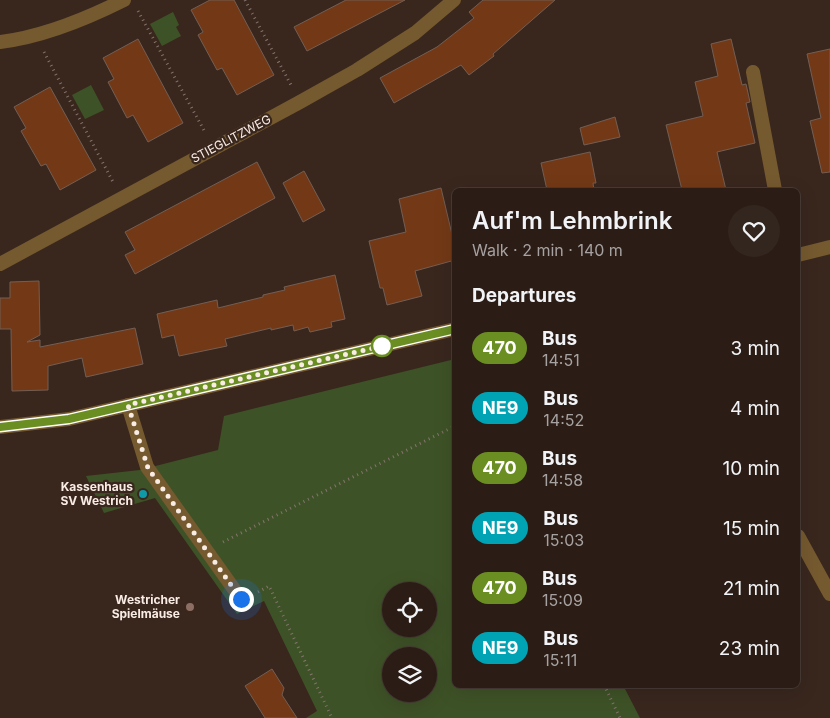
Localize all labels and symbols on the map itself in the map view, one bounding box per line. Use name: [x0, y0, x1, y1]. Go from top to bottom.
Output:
street label: STIEGLITZWEG: [188, 111, 273, 166]
unlabelled marker: [371, 335, 393, 357]
place label: Kassenhaus SV Westrich: [60, 479, 133, 508]
marker: Kassenhaus SV Westrich: [137, 488, 149, 500]
your location: [229, 587, 254, 612]
place label: Westricher Spielmäuse: [112, 592, 180, 621]
marker: Westricher Spielmäuse: [184, 601, 196, 613]

